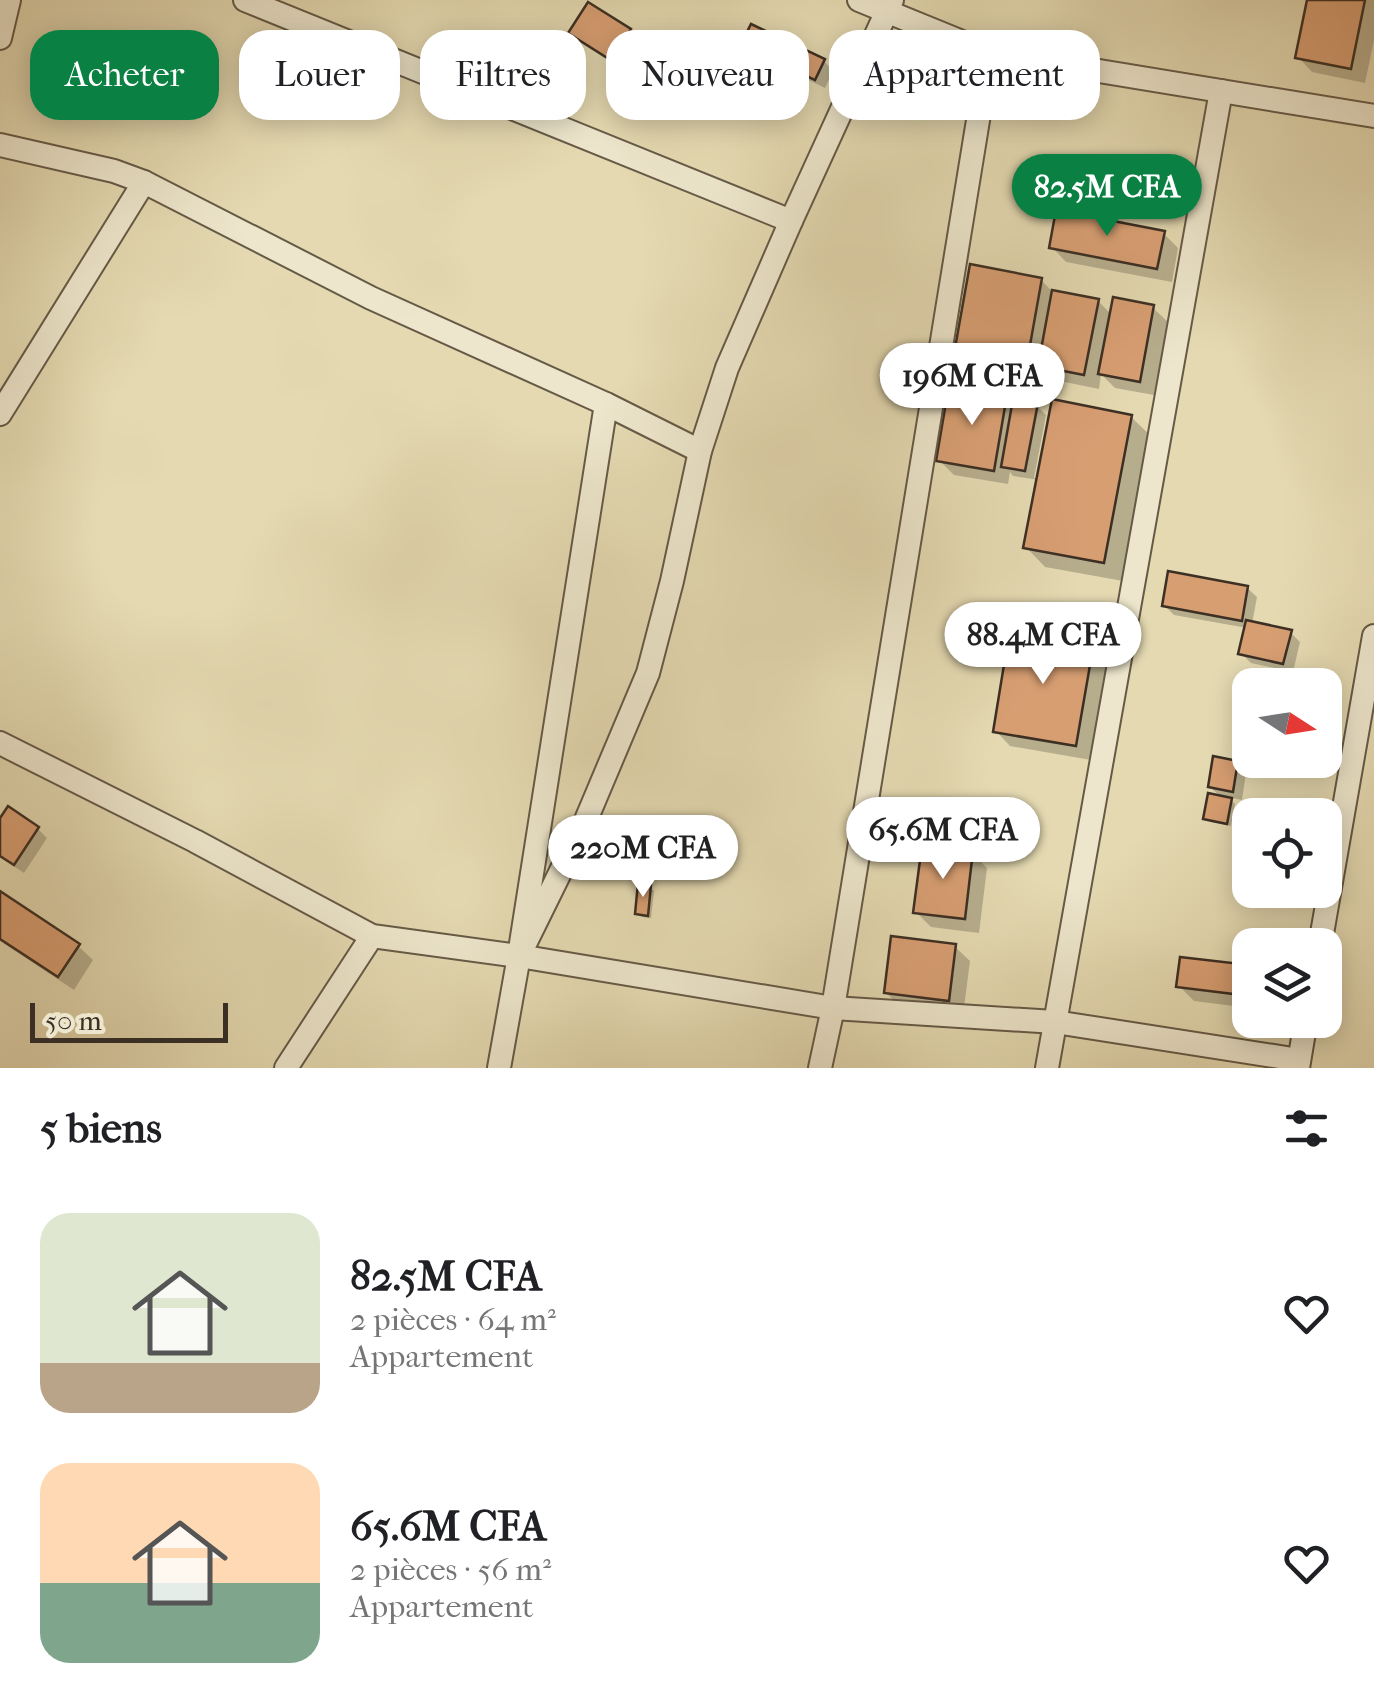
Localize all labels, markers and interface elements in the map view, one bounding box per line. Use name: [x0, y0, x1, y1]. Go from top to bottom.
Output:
chip: Acheter: [30, 30, 219, 120]
chip: Louer: [239, 30, 400, 120]
chip: Filtres: [420, 30, 586, 120]
chip: Nouveau: [606, 30, 809, 120]
chip: Appartement: [829, 30, 1100, 120]
pin: 82.5M CFA: [993, 154, 1221, 239]
text: 82.5M CFA: [1034, 168, 1180, 205]
pin: 196M CFA: [869, 343, 1075, 428]
text: 196M CFA: [902, 357, 1042, 394]
pin: 88.4M CFA: [929, 602, 1157, 687]
text: 88.4M CFA: [966, 616, 1120, 653]
north arrow: [1232, 668, 1342, 778]
map controls: [1232, 668, 1342, 1038]
pin: 65.6M CFA: [829, 797, 1057, 882]
button: locate: [1232, 798, 1342, 908]
text: 65.6M CFA: [868, 811, 1018, 848]
pin: 220M CFA: [540, 815, 746, 900]
text: 220M CFA: [570, 829, 716, 866]
button: layers: [1232, 928, 1342, 1038]
scale bar: [30, 998, 228, 1042]
text: 50 m: [45, 1004, 102, 1037]
icon: filters: [1279, 1101, 1334, 1156]
text: 5 biens: [40, 1104, 162, 1153]
text: 82.5M CFA: [350, 1252, 542, 1301]
icon: home: [120, 1253, 240, 1373]
icon: heart: [1279, 1286, 1334, 1341]
text: 2 pièces · 64 m²: [350, 1301, 556, 1338]
text: Appartement: [350, 1338, 533, 1375]
text: 65.6M CFA: [350, 1502, 547, 1551]
icon: home: [120, 1503, 240, 1623]
icon: heart: [1279, 1536, 1334, 1591]
text: 2 pièces · 56 m²: [350, 1551, 551, 1588]
text: Appartement: [350, 1588, 533, 1625]

